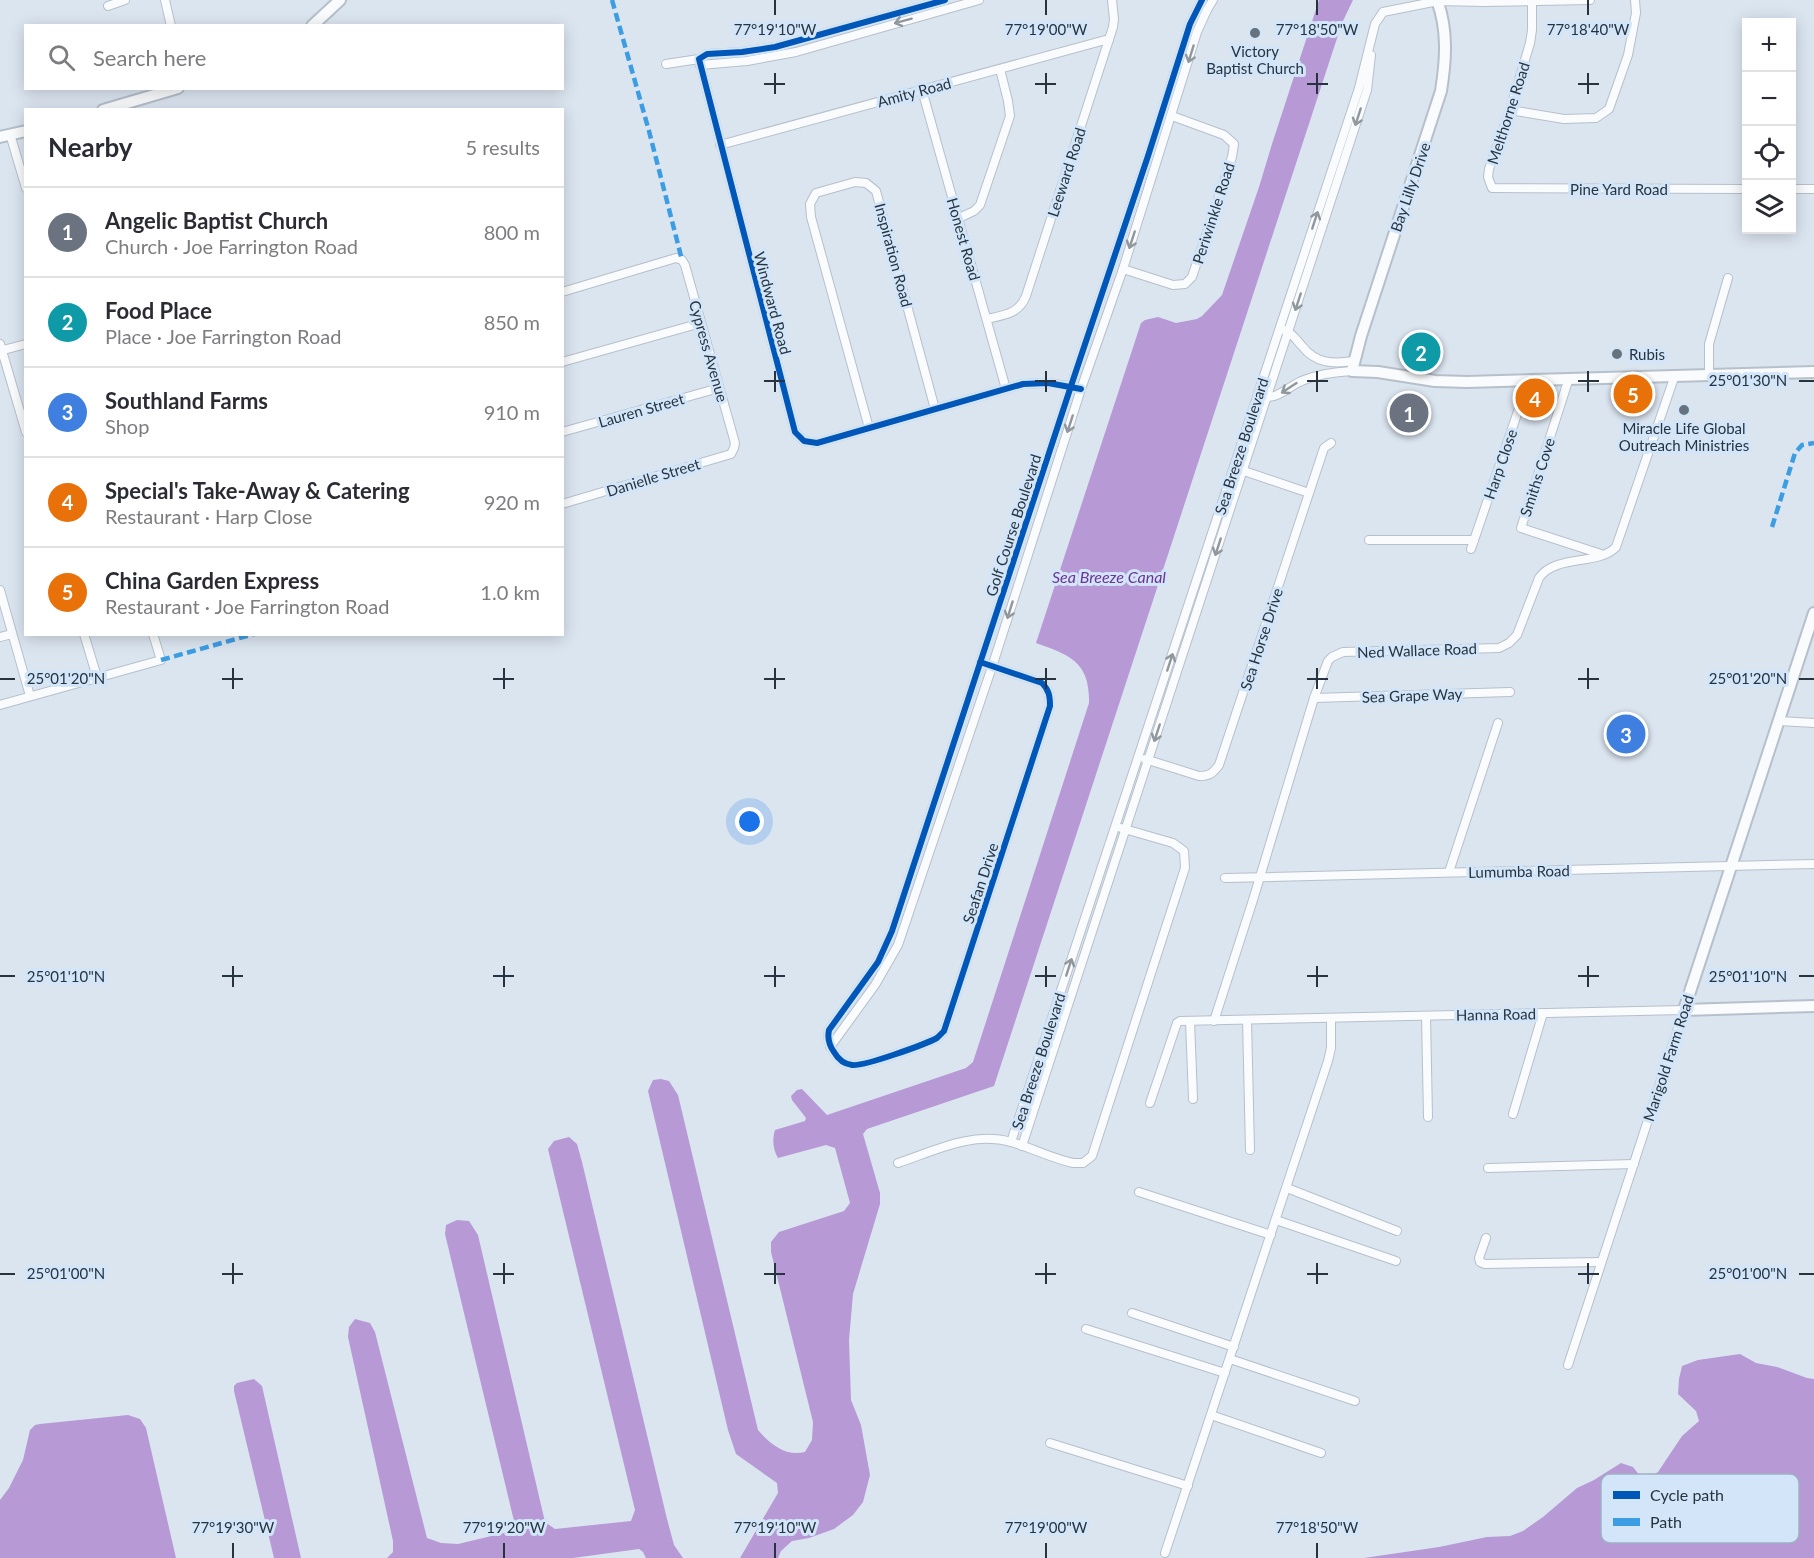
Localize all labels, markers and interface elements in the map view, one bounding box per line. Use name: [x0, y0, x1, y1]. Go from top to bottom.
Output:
one-way arrow: [894, 16, 913, 27]
map controls: [1742, 18, 1796, 234]
button: +: [1742, 18, 1796, 72]
text: 77°19'10"W: [734, 20, 817, 38]
text: 77°19'00"W: [1005, 20, 1088, 38]
text: 77°18'50"W: [1276, 20, 1359, 38]
text: 77°18'40"W: [1547, 20, 1630, 38]
search box: [24, 24, 564, 90]
marker: Victory Baptist Church: [1248, 26, 1262, 40]
icon: search: [45, 41, 78, 74]
place label: Victory Baptist Church: [1206, 42, 1304, 77]
text: Search here: [93, 44, 206, 71]
one-way arrow: [1185, 44, 1196, 63]
street label: Melthorne Road: [1483, 60, 1533, 166]
button: −: [1742, 72, 1796, 126]
street label: Amity Road: [875, 73, 953, 111]
one-way arrow: [1352, 107, 1363, 126]
street label: Leeward Road: [1043, 125, 1089, 219]
button: locate: [1742, 126, 1796, 180]
text: Nearby: [48, 131, 133, 163]
text: 5 results: [465, 135, 540, 159]
street label: Bay Lilly Drive: [1386, 140, 1434, 234]
street label: Periwinkle Road: [1188, 160, 1238, 266]
street label: Pine Yard Road: [1570, 180, 1668, 198]
button: layers: [1742, 180, 1796, 234]
street label: Honest Road: [944, 196, 984, 282]
street label: Inspiration Road: [871, 201, 917, 309]
text: Angelic Baptist Church: [105, 207, 328, 234]
one-way arrow: [1311, 211, 1322, 230]
text: 1: [62, 220, 73, 244]
text: 800 m: [484, 220, 540, 244]
one-way arrow: [1126, 230, 1137, 249]
text: Church · Joe Farrington Road: [105, 234, 358, 258]
street label: Windward Road: [751, 250, 795, 356]
one-way arrow: [1292, 292, 1303, 311]
text: Food Place: [105, 297, 212, 324]
street label: Cypress Avenue: [686, 298, 732, 404]
text: 2: [62, 310, 73, 334]
text: 850 m: [484, 310, 540, 334]
text: Place · Joe Farrington Road: [105, 324, 341, 348]
pin: 2: [1402, 330, 1440, 374]
place label: Rubis: [1629, 345, 1665, 363]
marker: Rubis: [1610, 347, 1624, 361]
text: 25°01'30"N: [1709, 371, 1787, 389]
pin: 5: [1614, 372, 1652, 416]
street label: Sea Breeze Boulevard: [1210, 375, 1272, 517]
pin: 4: [1516, 376, 1555, 420]
one-way arrow: [1281, 382, 1297, 394]
text: Southland Farms: [105, 387, 268, 414]
street label: Lauren Street: [596, 389, 687, 431]
pin: 1: [1390, 390, 1428, 436]
text: 3: [62, 400, 73, 424]
text: 910 m: [484, 400, 540, 424]
marker: Miracle Life Global Outreach Ministries: [1677, 403, 1691, 417]
text: Shop: [105, 414, 149, 438]
one-way arrow: [1063, 414, 1074, 433]
place label: Miracle Life Global Outreach Ministries: [1619, 419, 1749, 454]
street label: Harp Close: [1480, 427, 1520, 501]
street label: Smiths Cove: [1516, 435, 1558, 519]
street label: Golf Course Boulevard: [981, 452, 1045, 598]
street label: Danielle Street: [604, 454, 703, 500]
text: Special's Take-Away & Catering: [105, 477, 410, 504]
text: 4: [62, 490, 73, 514]
text: 920 m: [484, 490, 540, 514]
text: Restaurant · Harp Close: [105, 504, 312, 528]
one-way arrow: [1211, 537, 1222, 556]
text: China Garden Express: [105, 567, 319, 594]
water label: Sea Breeze Canal: [1052, 567, 1166, 586]
text: 5: [62, 580, 73, 604]
text: 1.0 km: [480, 580, 540, 604]
street label: Sea Horse Drive: [1236, 586, 1286, 692]
text: Restaurant · Joe Farrington Road: [105, 594, 389, 618]
one-way arrow: [1004, 600, 1015, 619]
street label: Ned Wallace Road: [1357, 639, 1477, 661]
one-way arrow: [1165, 653, 1176, 672]
text: 25°01'20"N: [27, 669, 105, 687]
text: 25°01'20"N: [1709, 669, 1787, 687]
street label: Sea Grape Way: [1361, 684, 1463, 706]
pin: 3: [1606, 712, 1646, 756]
one-way arrow: [1151, 723, 1162, 742]
your location: [735, 807, 764, 836]
street label: Seafan Drive: [958, 840, 1002, 926]
street label: Lumumba Road: [1468, 861, 1570, 881]
one-way arrow: [1064, 958, 1075, 977]
text: 25°01'10"N: [27, 967, 105, 985]
text: 25°01'10"N: [1709, 967, 1787, 985]
street label: Sea Breeze Boulevard: [1007, 990, 1069, 1132]
street label: Marigold Farm Road: [1639, 992, 1697, 1124]
street label: Hanna Road: [1456, 1004, 1536, 1024]
text: 25°01'00"N: [27, 1264, 105, 1282]
text: 25°01'00"N: [1709, 1264, 1787, 1282]
legend: [1601, 1474, 1799, 1543]
text: Cycle path: [1650, 1485, 1724, 1504]
text: Path: [1650, 1512, 1682, 1531]
text: 77°19'30"W: [192, 1518, 275, 1536]
text: 77°19'20"W: [463, 1518, 546, 1536]
text: 77°19'10"W: [734, 1518, 817, 1536]
text: 77°19'00"W: [1005, 1518, 1088, 1536]
text: 77°18'50"W: [1276, 1518, 1359, 1536]

